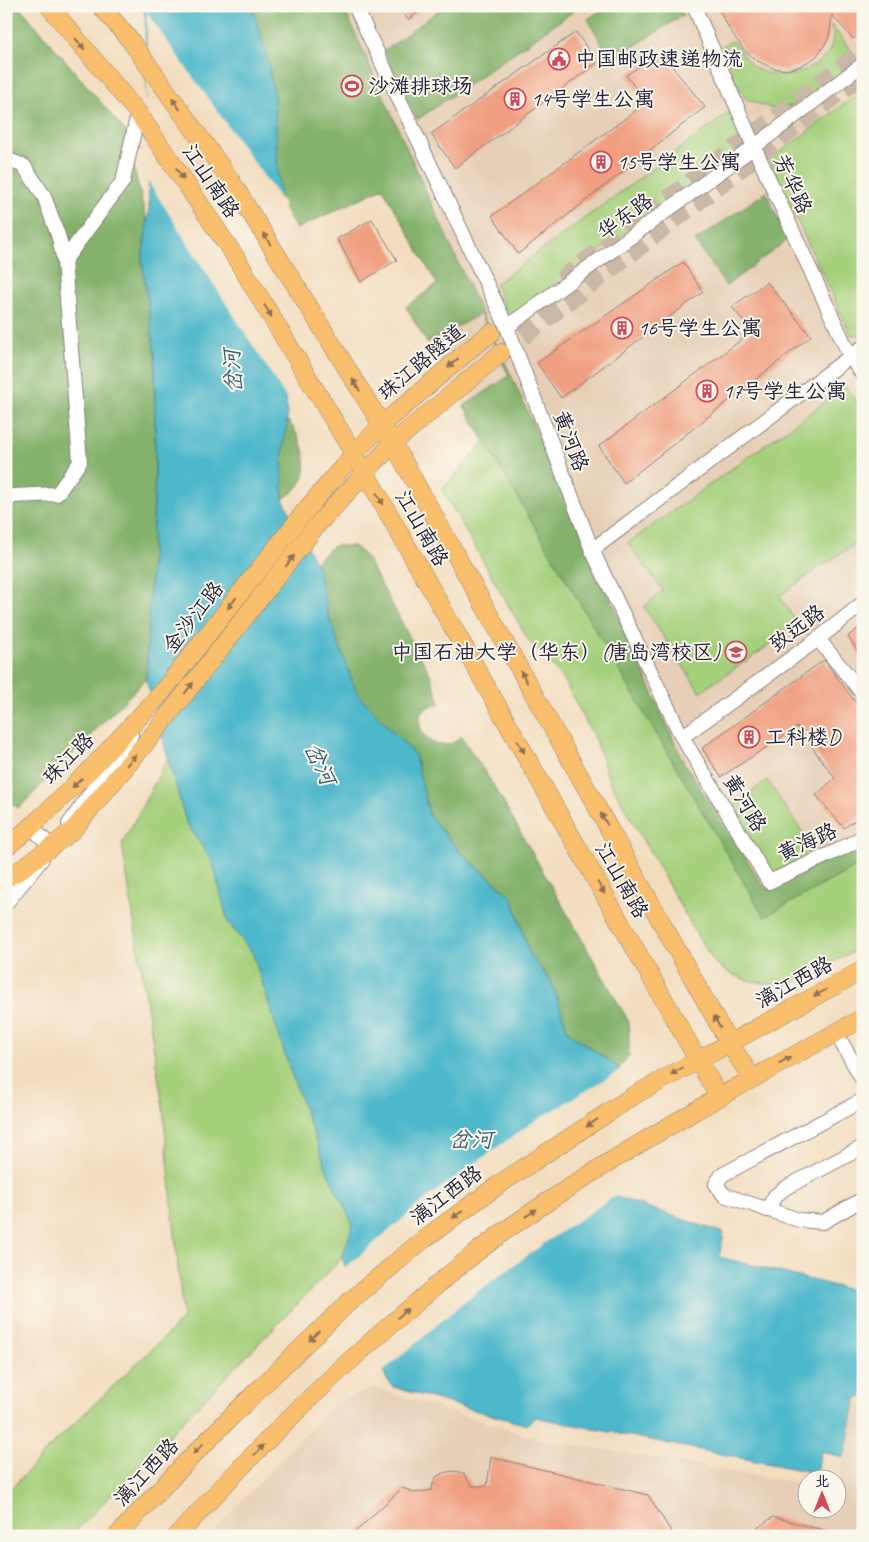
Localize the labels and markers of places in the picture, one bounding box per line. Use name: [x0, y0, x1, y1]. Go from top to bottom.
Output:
place label: 中国邮政速递物流: [575, 46, 743, 72]
public building icon: 中国邮政速递物流: [547, 47, 571, 71]
place label: 沙滩排球场: [368, 73, 473, 99]
sports icon: 沙滩排球场: [340, 74, 364, 98]
place label: 14号学生公寓: [531, 86, 655, 112]
building icon: 14号学生公寓: [503, 87, 527, 111]
place label: 15号学生公寓: [617, 149, 741, 175]
building icon: 15号学生公寓: [589, 150, 613, 174]
place label: 16号学生公寓: [638, 315, 762, 341]
building icon: 16号学生公寓: [610, 316, 634, 340]
place label: 17号学生公寓: [723, 378, 847, 404]
building icon: 17号学生公寓: [695, 379, 719, 403]
place label: 中国石油大学（华东）(唐岛湾校区): [391, 639, 721, 665]
school or university icon: 中国石油大学（华东）(唐岛湾校区): [724, 640, 748, 664]
place label: 工科楼D: [765, 724, 842, 750]
building icon: 工科楼D: [737, 725, 761, 749]

